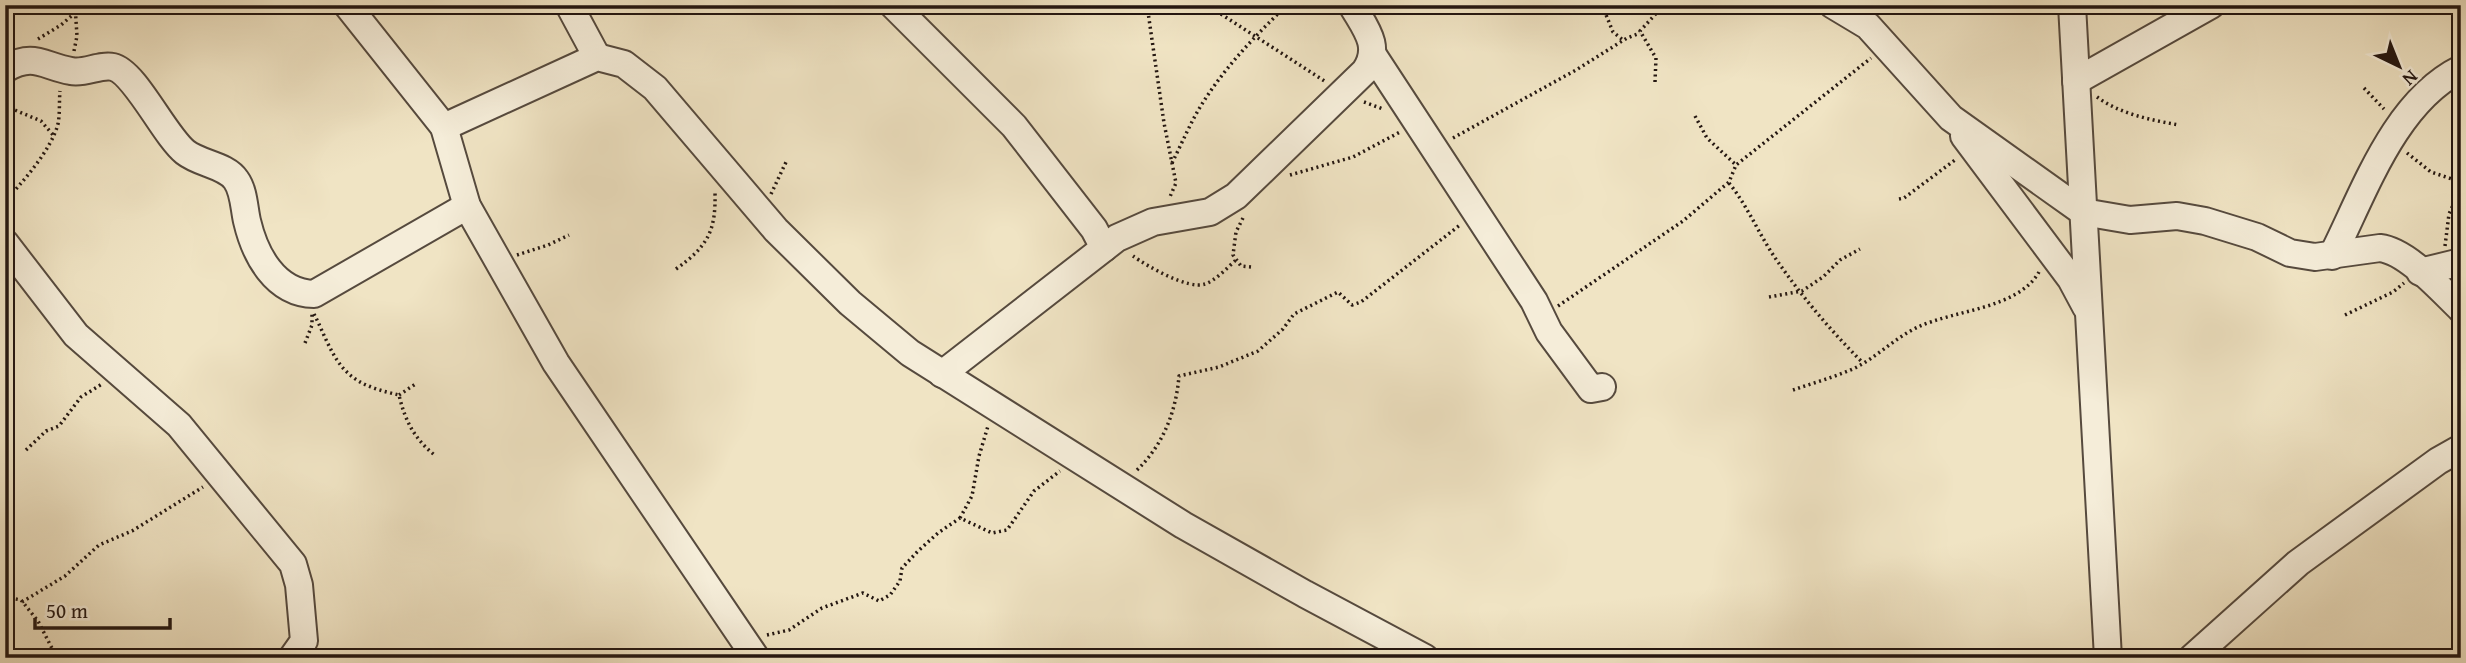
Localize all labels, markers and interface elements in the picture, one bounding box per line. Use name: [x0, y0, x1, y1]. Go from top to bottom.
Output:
north arrow: [2364, 32, 2434, 102]
text: N: [2396, 64, 2425, 93]
scale bar: [35, 586, 170, 630]
text: 50 m: [46, 595, 88, 626]

